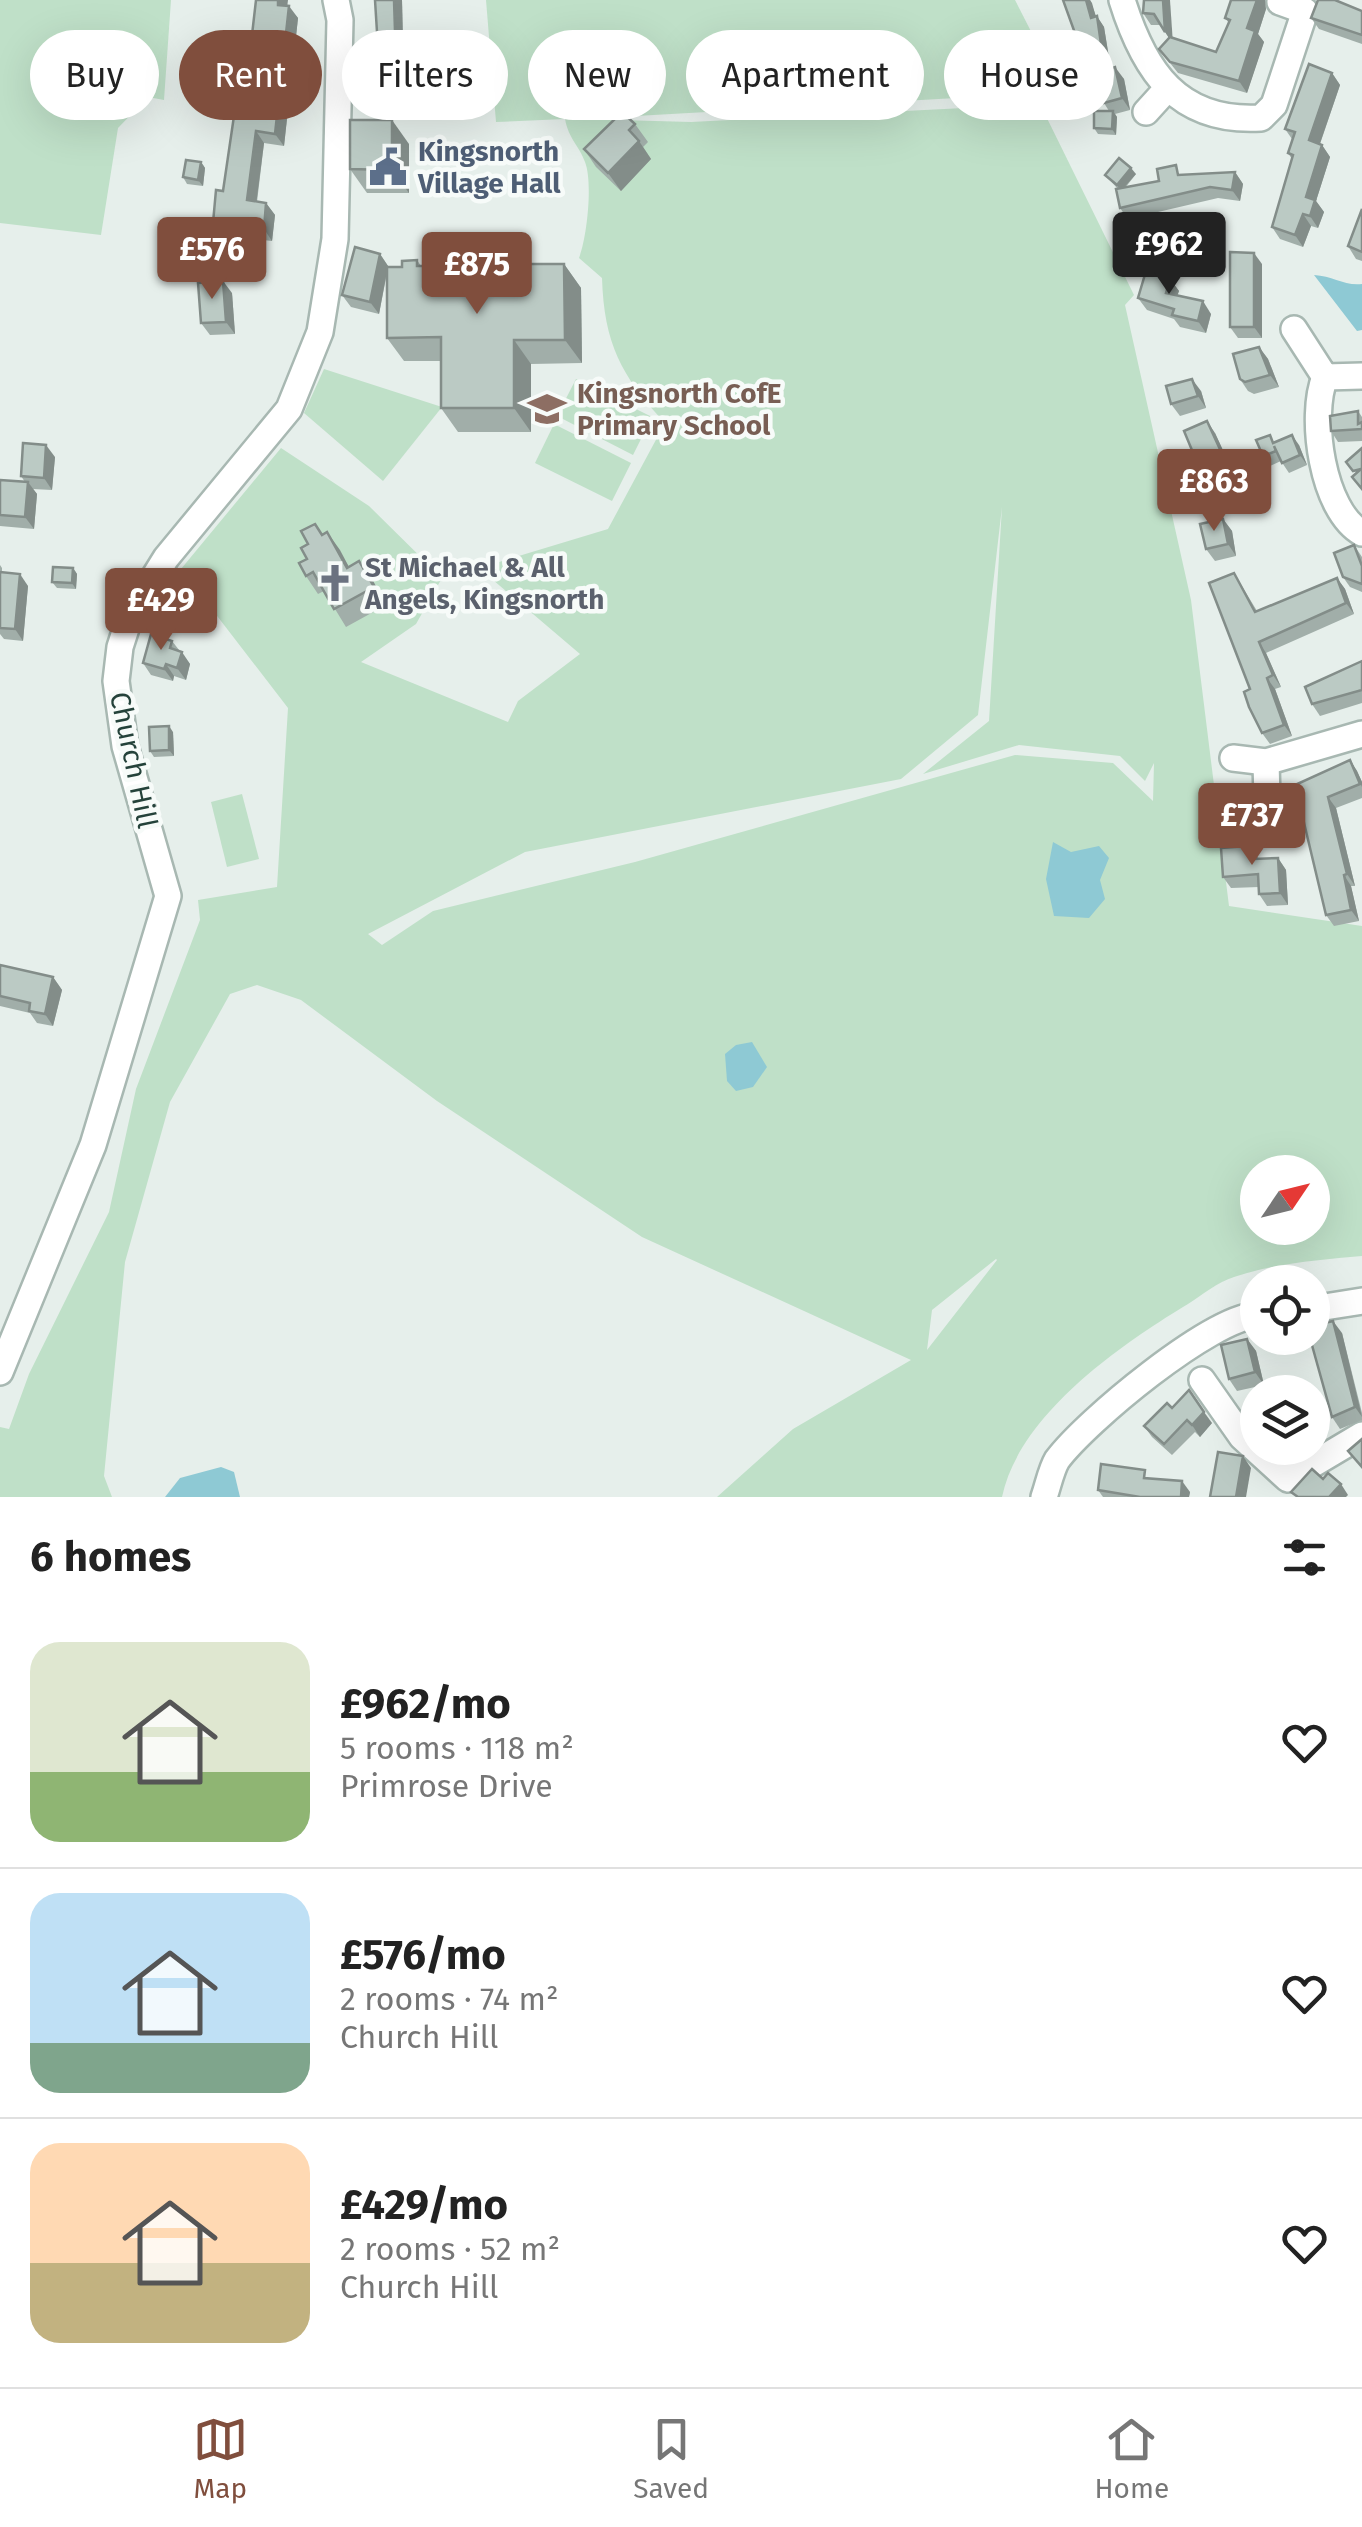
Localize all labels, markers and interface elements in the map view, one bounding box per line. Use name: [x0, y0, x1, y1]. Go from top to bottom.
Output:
chip: Buy: [30, 30, 159, 120]
chip: Rent: [179, 30, 322, 120]
chip: Filters: [342, 30, 508, 120]
chip: New: [528, 30, 666, 120]
chip: Apartment: [686, 30, 924, 120]
chip: House: [944, 30, 1114, 120]
place label: Kingsnorth Village Hall: [417, 135, 561, 200]
public building icon: Kingsnorth Village Hall: [367, 146, 409, 188]
pin: £962: [1110, 212, 1228, 297]
pin: £576: [153, 217, 271, 302]
text: £962: [1135, 225, 1203, 263]
text: £576: [179, 230, 245, 268]
pin: £875: [418, 232, 536, 317]
text: £875: [444, 245, 510, 283]
place label: Kingsnorth CofE Primary School: [577, 377, 781, 442]
school or university icon: Kingsnorth CofE Primary School: [526, 388, 568, 430]
pin: £863: [1155, 449, 1273, 534]
text: £863: [1179, 462, 1249, 500]
place label: St Michael & All Angels, Kingsnorth: [364, 551, 604, 616]
church icon: St Michael & All Angels, Kingsnorth: [314, 562, 356, 604]
pin: £429: [102, 568, 220, 653]
text: £429: [127, 581, 195, 619]
street label: Church Hill: [103, 689, 164, 831]
pin: £737: [1193, 783, 1311, 868]
text: £737: [1220, 796, 1284, 834]
north arrow: [1240, 1155, 1330, 1245]
map controls: [1240, 1155, 1330, 1465]
button: locate: [1240, 1265, 1330, 1355]
button: layers: [1240, 1375, 1330, 1465]
icon: filters: [1277, 1530, 1332, 1585]
text: 6 homes: [30, 1532, 191, 1582]
text: £962/mo: [340, 1679, 511, 1729]
icon: home: [110, 1682, 230, 1802]
icon: heart: [1277, 1715, 1332, 1770]
text: 5 rooms · 118 m²: [340, 1729, 574, 1767]
text: Primrose Drive: [340, 1767, 553, 1805]
text: £576/mo: [340, 1930, 506, 1980]
icon: home: [110, 1933, 230, 2053]
icon: heart: [1277, 1966, 1332, 2021]
text: 2 rooms · 74 m²: [340, 1980, 559, 2018]
text: Church Hill: [340, 2018, 498, 2056]
text: £429/mo: [340, 2180, 508, 2230]
icon: home: [110, 2183, 230, 2303]
icon: heart: [1277, 2216, 1332, 2271]
text: 2 rooms · 52 m²: [340, 2230, 560, 2268]
text: Church Hill: [340, 2268, 498, 2306]
tab: Map: [193, 2412, 248, 2505]
tab: Saved: [633, 2412, 709, 2505]
tab: Home: [1095, 2412, 1169, 2505]

